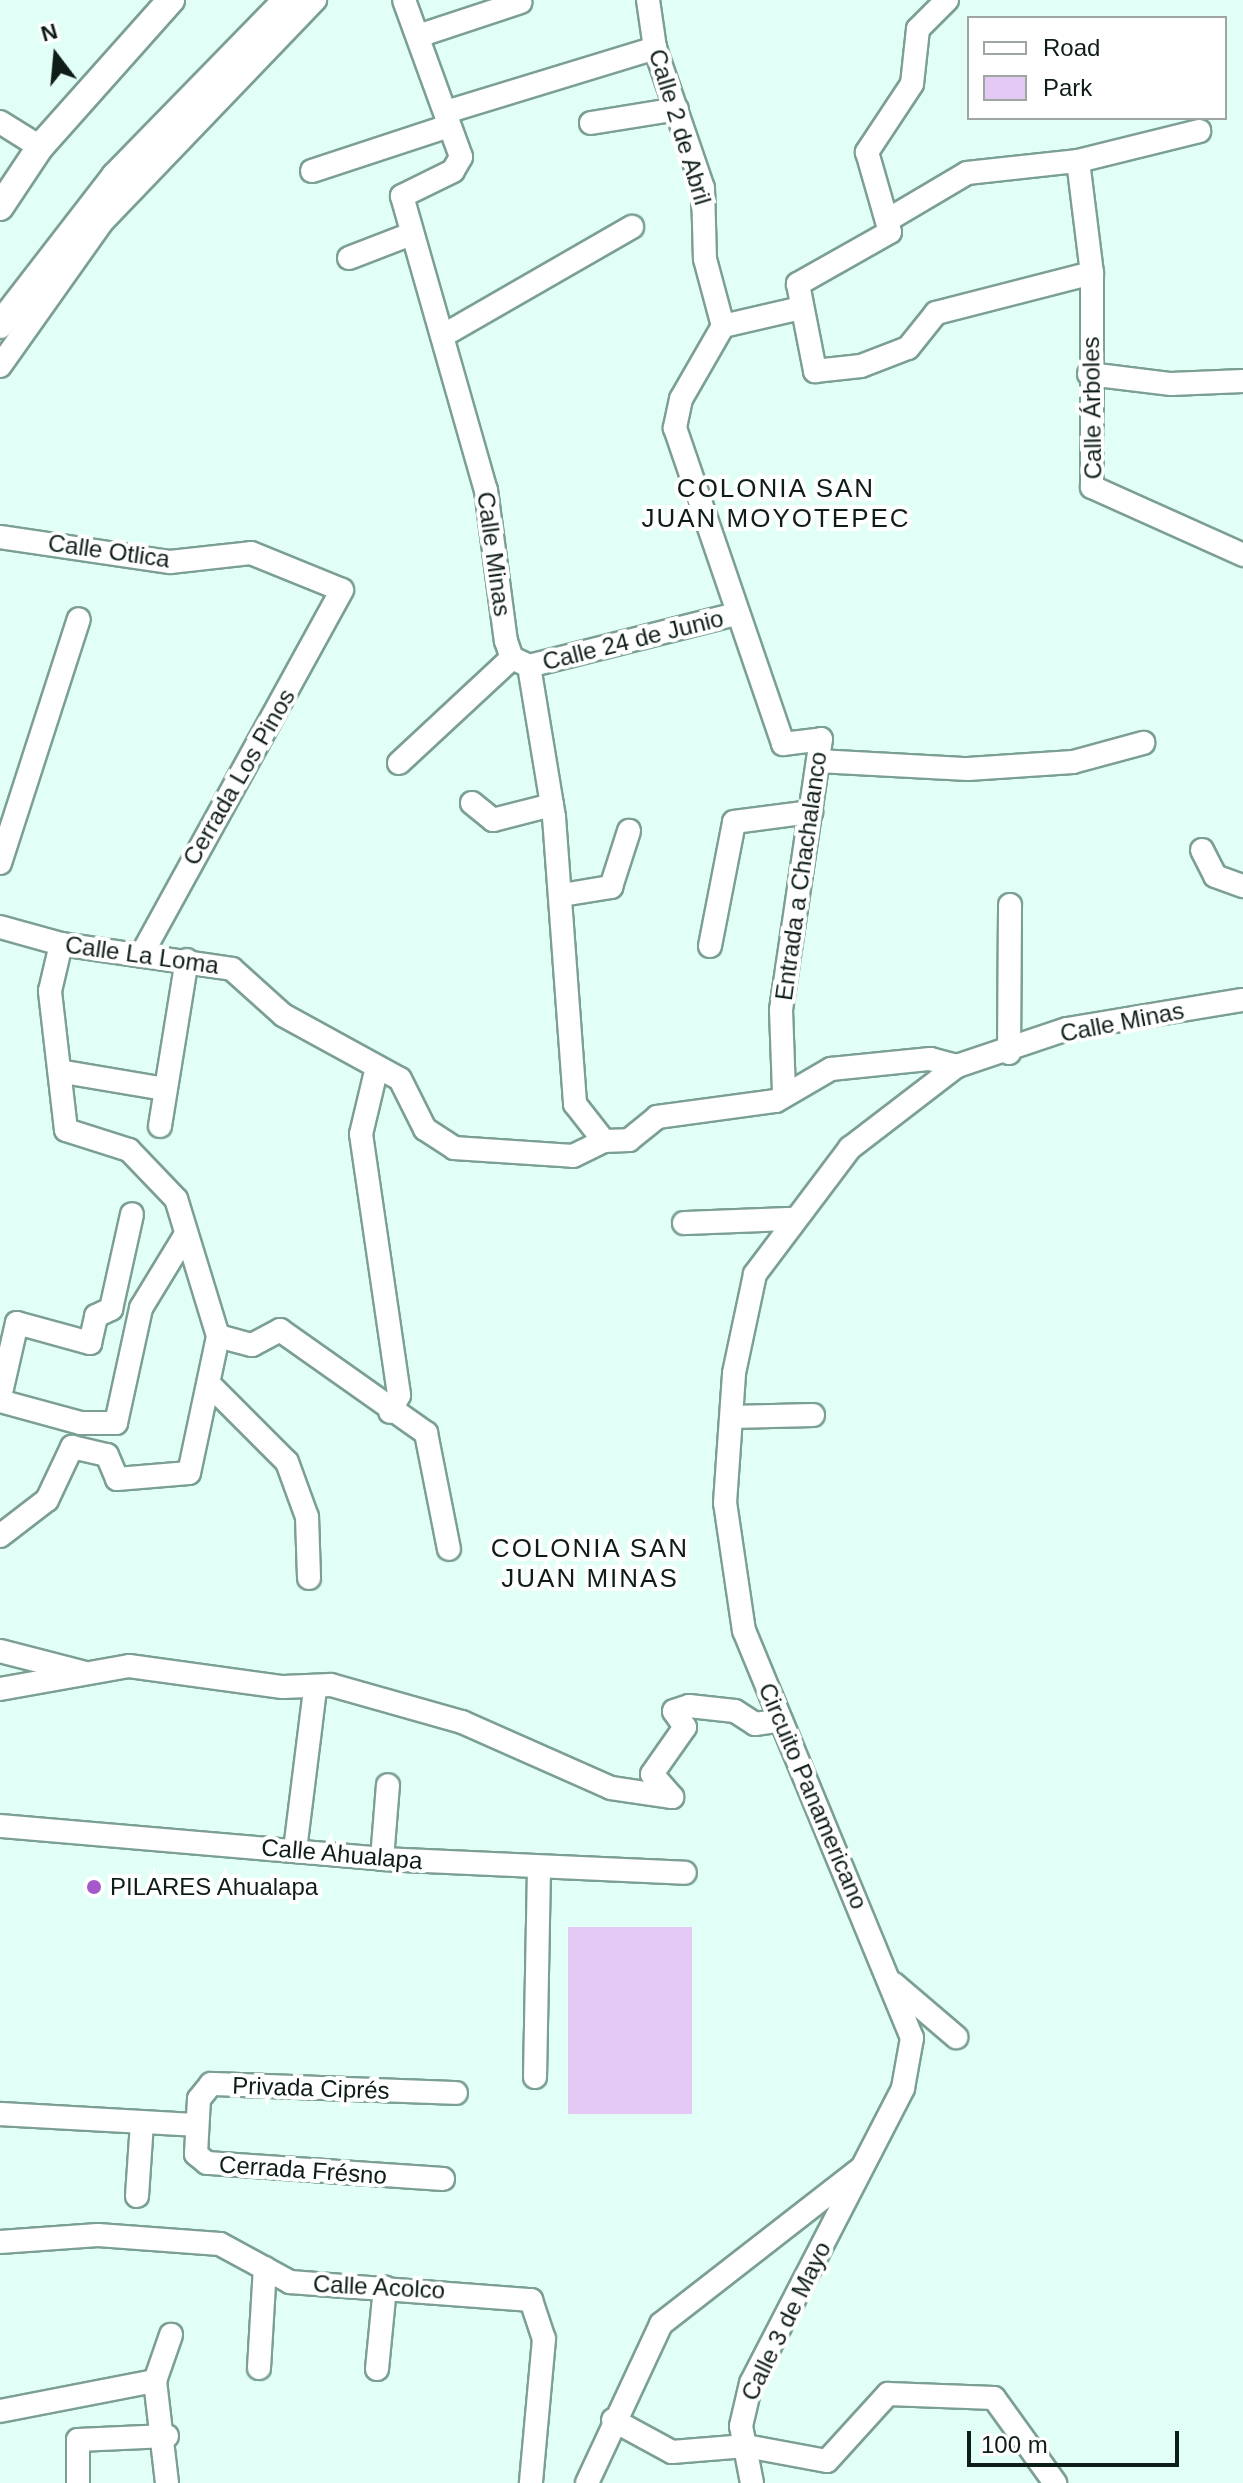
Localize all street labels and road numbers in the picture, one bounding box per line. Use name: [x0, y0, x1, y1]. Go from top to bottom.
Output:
street label: Calle 2 de Abril: [642, 45, 718, 209]
street label: Calle Árboles: [1076, 336, 1108, 480]
street label: Calle Minas: [471, 490, 517, 618]
street label: Calle Otlica: [46, 528, 172, 574]
street label: Calle 24 de Junio: [540, 604, 726, 676]
street label: Cerrada Los Pinos: [177, 684, 301, 870]
street label: Entrada a Chachalanco: [769, 750, 833, 1002]
street label: Calle La Loma: [63, 930, 221, 980]
street label: Calle Minas: [1058, 996, 1186, 1048]
street label: Circuito Panamericano: [752, 1679, 874, 1913]
street label: Calle Ahualapa: [260, 1833, 424, 1875]
street label: Privada Ciprés: [232, 2071, 390, 2105]
street label: Cerrada Frésno: [218, 2150, 388, 2190]
street label: Calle 3 de Mayo: [735, 2237, 837, 2405]
street label: Calle Acolco: [312, 2269, 446, 2305]

